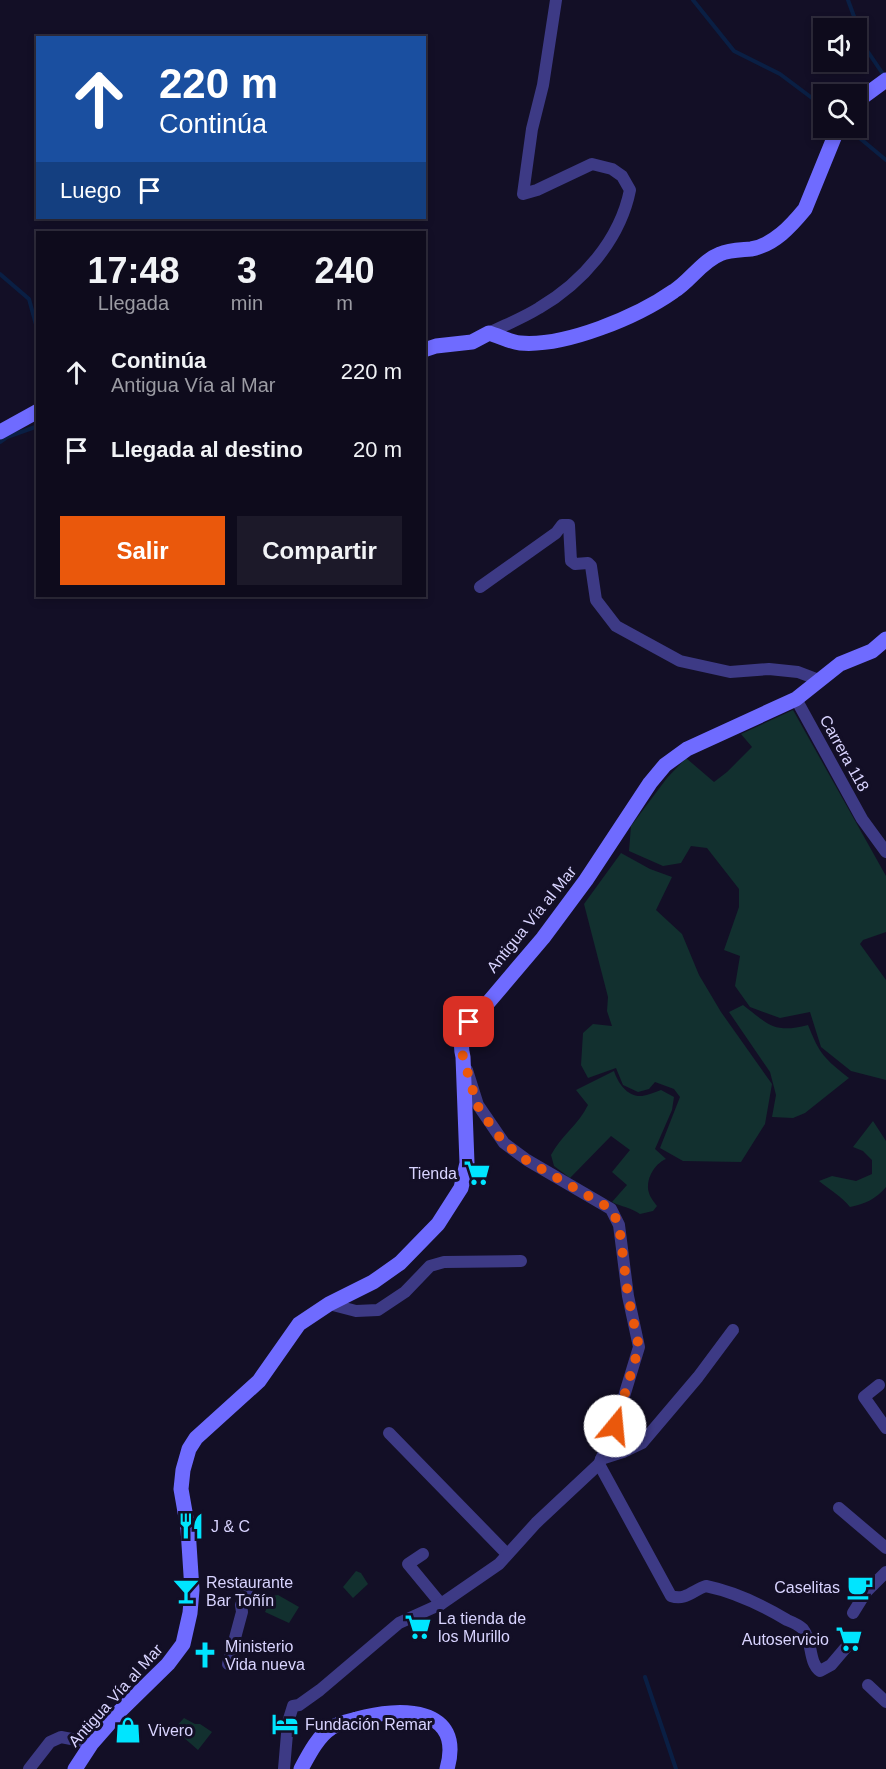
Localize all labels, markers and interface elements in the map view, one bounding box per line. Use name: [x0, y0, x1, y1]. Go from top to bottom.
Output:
map controls: [813, 18, 867, 138]
button: sound: [813, 18, 867, 72]
icon: ahead: [60, 60, 138, 138]
text: 220 m: [159, 60, 278, 107]
button: search: [813, 84, 867, 138]
text: Continúa: [159, 109, 267, 139]
icon: arrive: [133, 174, 166, 207]
text: Luego: [60, 178, 121, 203]
text: 17:48: [87, 250, 179, 291]
text: 3: [237, 250, 257, 291]
text: 240: [314, 250, 375, 291]
text: Llegada: [98, 292, 169, 314]
text: min: [231, 292, 263, 314]
text: m: [336, 292, 353, 314]
text: Continúa: [111, 348, 206, 373]
icon: ahead: [60, 356, 93, 389]
text: 220 m: [341, 359, 402, 384]
text: Antigua Vía al Mar: [111, 374, 276, 396]
icon: arrive: [60, 434, 93, 467]
text: Llegada al destino: [111, 437, 303, 462]
text: 20 m: [353, 437, 402, 462]
button: Salir: [60, 516, 225, 585]
button: Compartir: [237, 516, 402, 585]
street label: Carrera 118: [817, 712, 872, 794]
street label: Antigua Vía al Mar: [483, 862, 580, 976]
pin: [443, 996, 494, 1047]
icon: arrive: [452, 1005, 485, 1038]
supermarket icon: Tienda: [462, 1158, 492, 1188]
place label: Tienda: [409, 1165, 457, 1182]
position arrow: [583, 1394, 647, 1458]
restaurant icon: J & C: [176, 1511, 206, 1541]
place label: J & C: [211, 1518, 250, 1535]
cafe icon: Caselitas: [845, 1572, 875, 1602]
place label: Restaurante Bar Toñín: [206, 1574, 293, 1609]
bar icon: Restaurante Bar Toñín: [171, 1576, 201, 1606]
place label: Caselitas: [774, 1579, 840, 1596]
place label: La tienda de los Murillo: [438, 1610, 526, 1645]
supermarket icon: La tienda de los Murillo: [403, 1612, 433, 1642]
supermarket icon: Autoservicio: [834, 1624, 864, 1654]
place label: Autoservicio: [742, 1631, 829, 1648]
place label: Ministerio Vida nueva: [225, 1638, 305, 1673]
street label: Antigua Vía al Mar: [65, 1640, 166, 1750]
church icon: Ministerio Vida nueva: [190, 1640, 220, 1670]
hotel icon: Fundación Remar: [270, 1709, 300, 1739]
shop icon: Vivero: [113, 1715, 143, 1745]
place label: Fundación Remar: [305, 1716, 433, 1733]
place label: Vivero: [148, 1722, 193, 1739]

